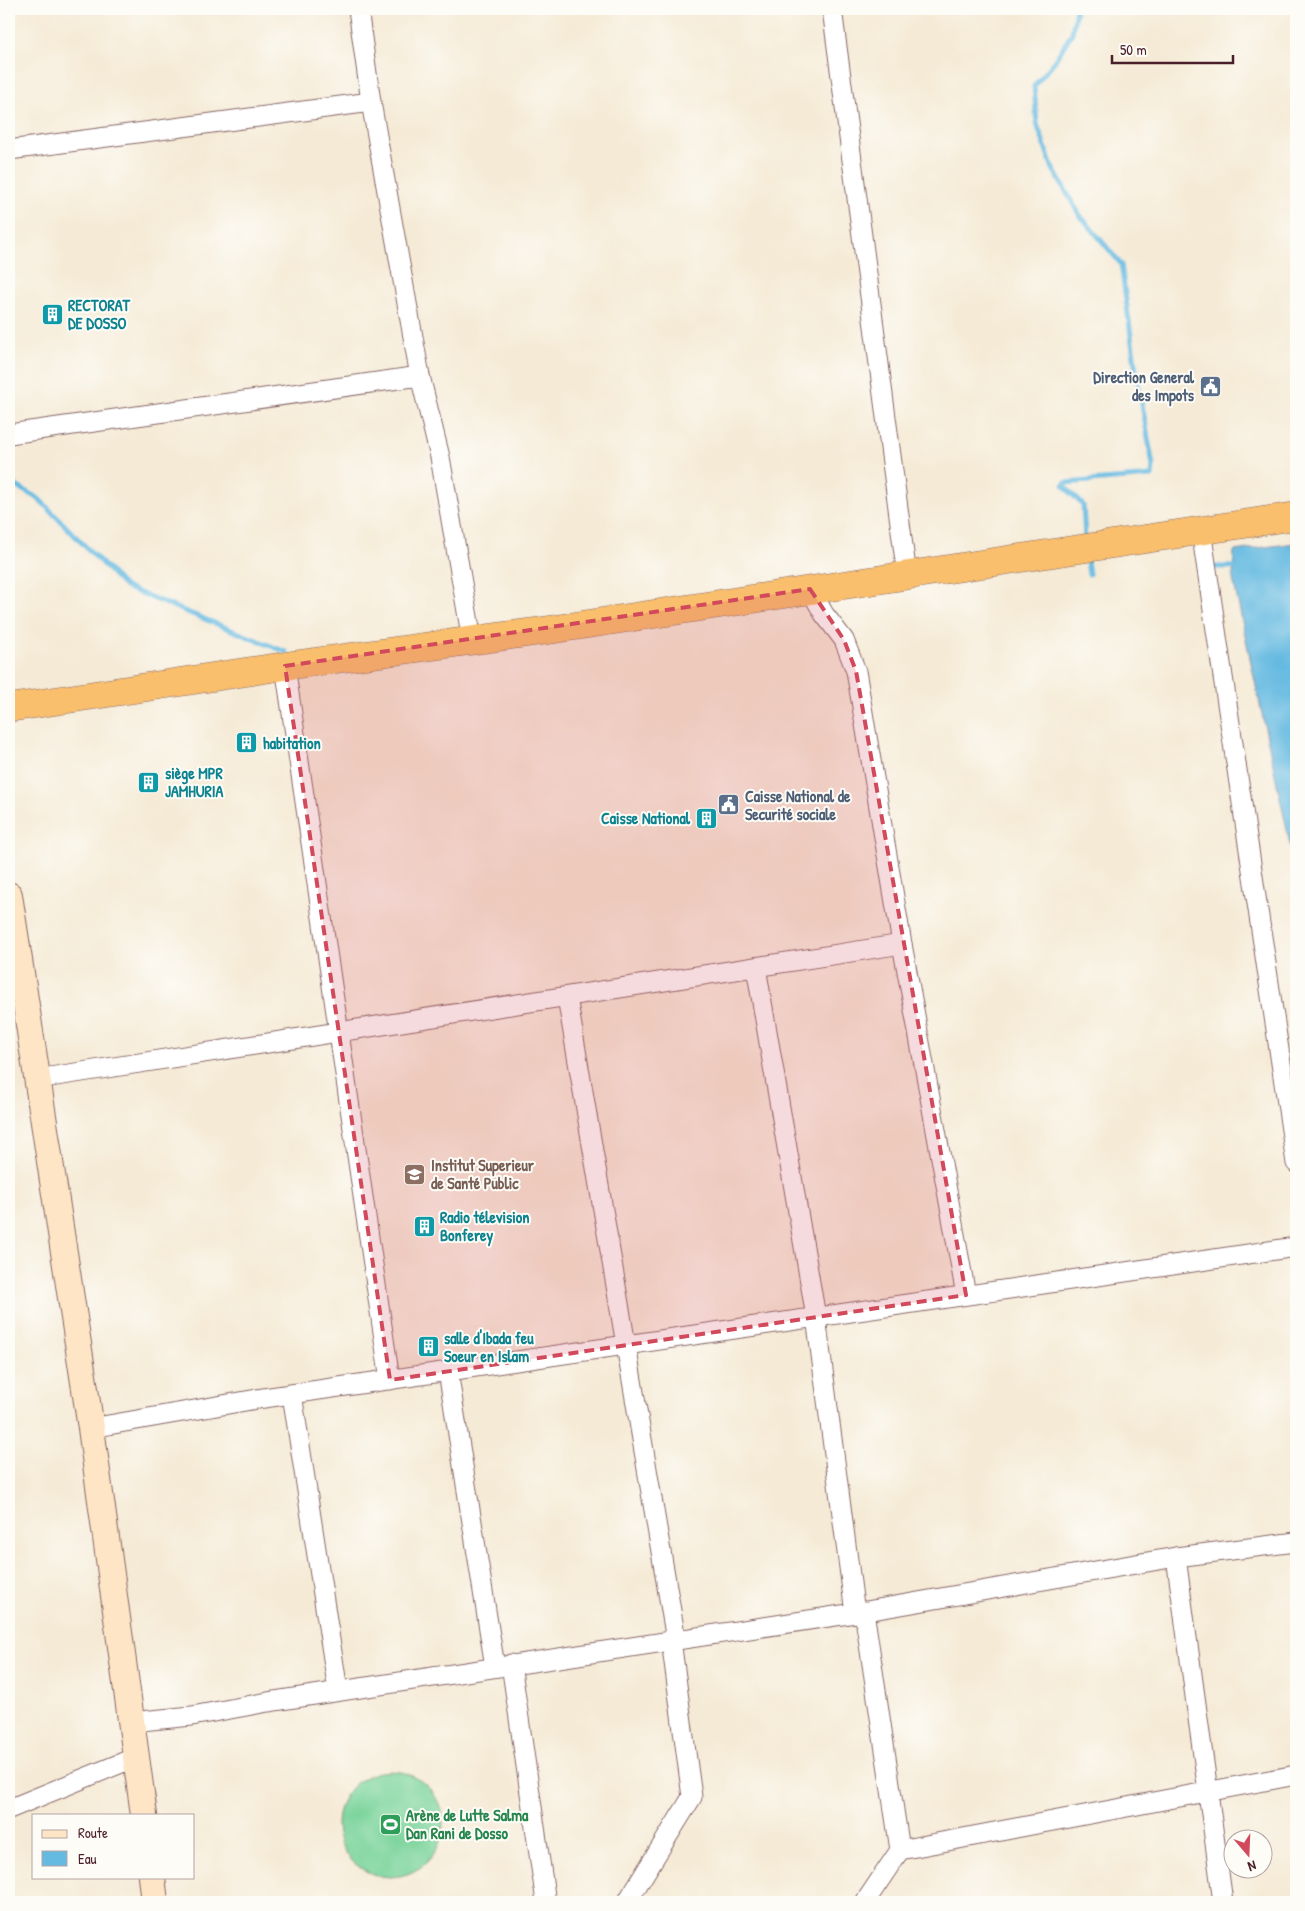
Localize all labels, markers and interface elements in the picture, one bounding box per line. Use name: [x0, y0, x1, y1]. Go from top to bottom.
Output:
scale bar: [1112, 32, 1234, 64]
text: 50 m: [1120, 39, 1147, 60]
place label: RECTORAT DE DOSSO: [68, 294, 131, 334]
building icon: RECTORAT DE DOSSO: [40, 302, 64, 326]
place label: Direction General des Impots: [1093, 366, 1195, 407]
public building icon: Direction General des Impots: [1198, 374, 1222, 398]
building icon: habitation: [235, 731, 259, 755]
place label: habitation: [263, 732, 321, 754]
place label: siège MPR JAMHURIA: [165, 762, 224, 802]
building icon: siège MPR JAMHURIA: [137, 770, 161, 794]
place label: Caisse National de Securité sociale: [745, 785, 851, 825]
public building icon: Caisse National de Securité sociale: [717, 793, 741, 817]
building icon: Caisse National: [694, 806, 718, 830]
place label: Caisse National: [601, 807, 691, 829]
place label: Institut Superieur de Santé Public: [431, 1154, 535, 1194]
school or university icon: Institut Superieur de Santé Public: [403, 1162, 427, 1186]
place label: Radio télevision Bonferey: [440, 1206, 529, 1247]
building icon: Radio télevision Bonferey: [412, 1214, 436, 1238]
place label: salle d'Ibada feu Soeur en Islam: [444, 1327, 534, 1367]
building icon: salle d'Ibada feu Soeur en Islam: [416, 1335, 440, 1359]
place label: Arène de Lutte Salma Dan Rani de Dosso: [406, 1804, 529, 1844]
sports icon: Arène de Lutte Salma Dan Rani de Dosso: [378, 1812, 402, 1836]
legend: [32, 1814, 195, 1878]
text: Route: [78, 1822, 108, 1843]
north arrow: [1222, 1828, 1272, 1878]
text: Eau: [78, 1848, 97, 1869]
text: N: [1245, 1857, 1259, 1877]

